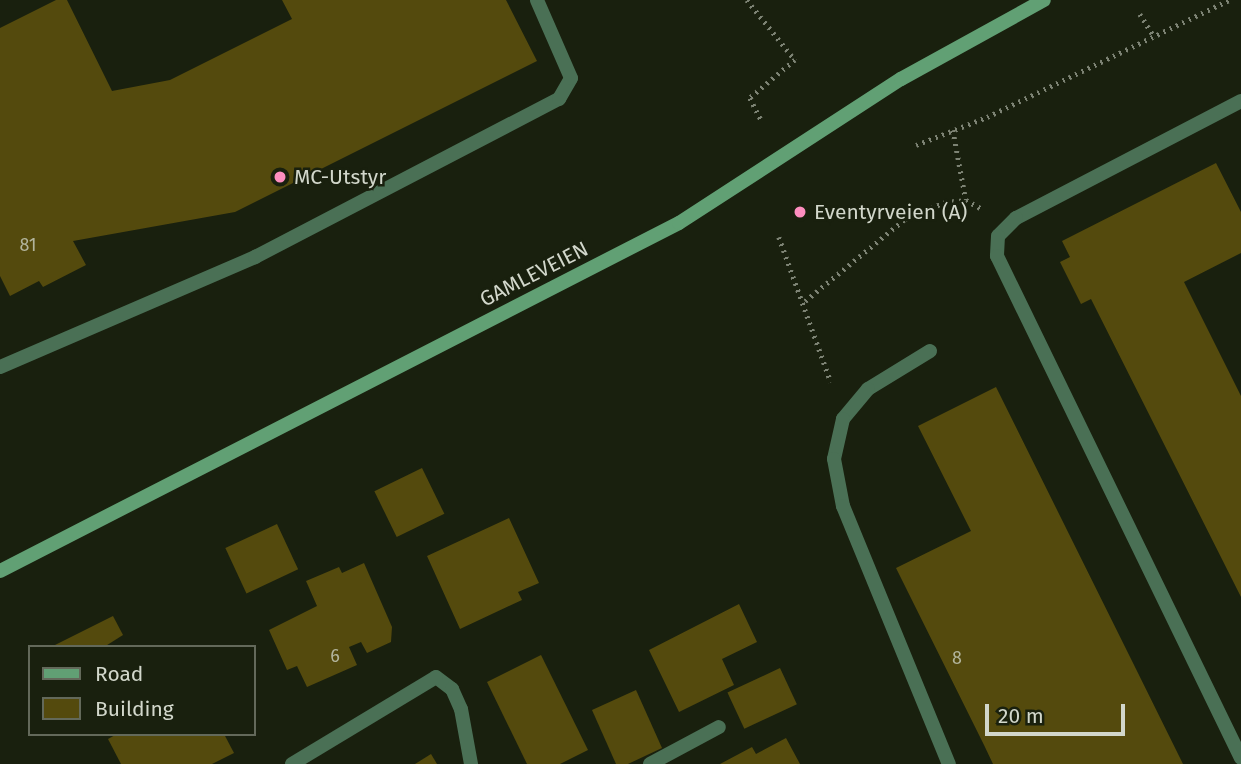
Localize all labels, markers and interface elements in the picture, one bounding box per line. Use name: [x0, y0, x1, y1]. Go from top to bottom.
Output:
place label: MC-Utstyr: [294, 164, 386, 190]
marker: MC-Utstyr: [272, 169, 288, 185]
place label: Eventyrveien (A): [814, 199, 967, 225]
marker: Eventyrveien (A): [792, 204, 808, 220]
house number: 81: [19, 234, 37, 256]
street label: GAMLEVEIEN: [476, 236, 592, 312]
legend: [28, 645, 256, 736]
house number: 6: [330, 645, 340, 667]
house number: 8: [952, 647, 962, 669]
text: Road: [95, 661, 143, 687]
scale bar: [989, 690, 1129, 734]
text: Building: [95, 696, 174, 722]
text: 20 m: [998, 703, 1044, 729]

